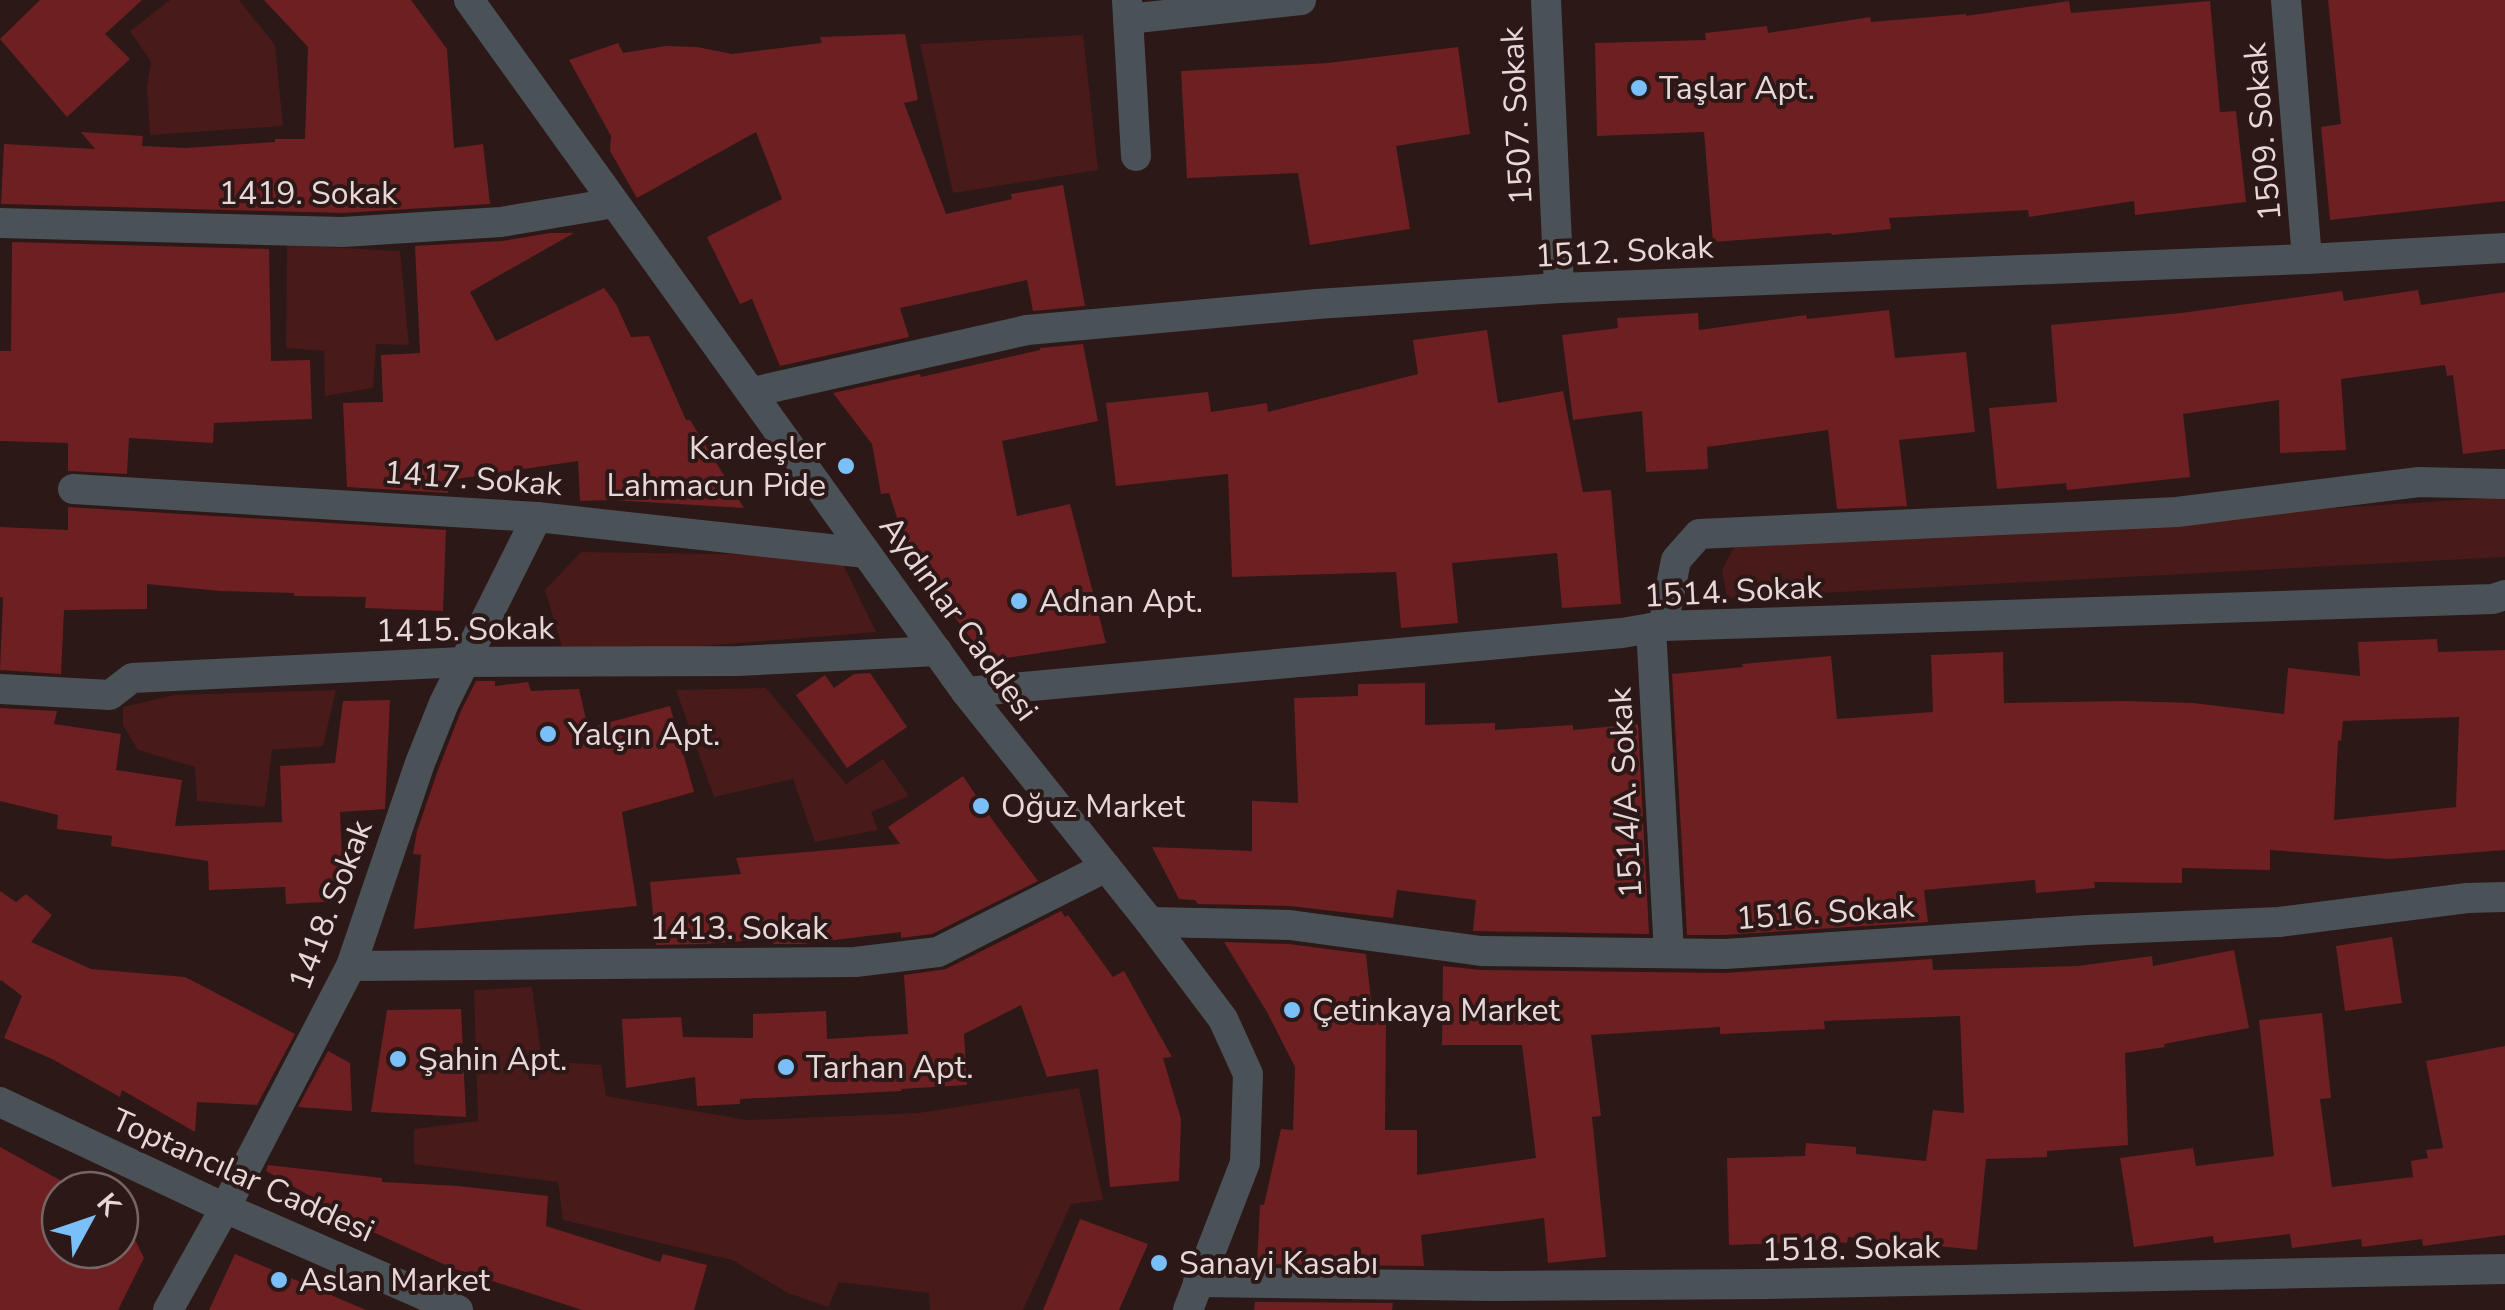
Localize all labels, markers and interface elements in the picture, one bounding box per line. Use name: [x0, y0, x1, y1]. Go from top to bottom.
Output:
street label: 1507. Sokak: [1490, 25, 1543, 206]
street label: 1509. Sokak: [2233, 40, 2292, 223]
place label: Taşlar Apt.: [1659, 67, 1815, 110]
marker: Taşlar Apt.: [1628, 77, 1650, 99]
street label: 1419. Sokak: [219, 172, 398, 215]
street label: 1512. Sokak: [1534, 225, 1715, 278]
place label: Kardeşler Lahmacun Pide: [607, 427, 827, 507]
street label: 1417. Sokak: [382, 451, 565, 506]
marker: Kardeşler Lahmacun Pide: [835, 455, 857, 477]
street label: Aydınlar Caddesi: [869, 507, 1048, 730]
street label: 1514. Sokak: [1643, 565, 1824, 618]
place label: Adnan Apt.: [1039, 580, 1203, 623]
marker: Adnan Apt.: [1008, 590, 1030, 612]
street label: 1415. Sokak: [375, 606, 556, 653]
street label: 1514/A. Sokak: [1598, 686, 1652, 899]
place label: Yalçın Apt.: [567, 713, 720, 756]
marker: Yalçın Apt.: [537, 723, 559, 745]
place label: Oğuz Market: [1001, 785, 1186, 828]
marker: Oğuz Market: [970, 795, 992, 817]
street label: 1418. Sokak: [278, 813, 383, 996]
street label: 1516. Sokak: [1734, 885, 1917, 940]
street label: 1413. Sokak: [650, 907, 829, 950]
place label: Çetinkaya Market: [1312, 989, 1561, 1032]
marker: Çetinkaya Market: [1281, 999, 1303, 1021]
place label: Şahin Apt.: [418, 1038, 567, 1081]
place label: Tarhan Apt.: [806, 1046, 974, 1089]
marker: Şahin Apt.: [387, 1048, 409, 1070]
marker: Tarhan Apt.: [775, 1056, 797, 1078]
street label: Toptancılar Caddesi: [105, 1098, 381, 1253]
north arrow: [40, 1170, 140, 1270]
text: K: [88, 1185, 130, 1225]
street label: 1518. Sokak: [1761, 1225, 1942, 1272]
place label: Sanayi Kasabı: [1179, 1242, 1378, 1285]
marker: Sanayi Kasabı: [1148, 1252, 1170, 1274]
place label: Aslan Market: [299, 1259, 491, 1302]
marker: Aslan Market: [268, 1269, 290, 1291]

